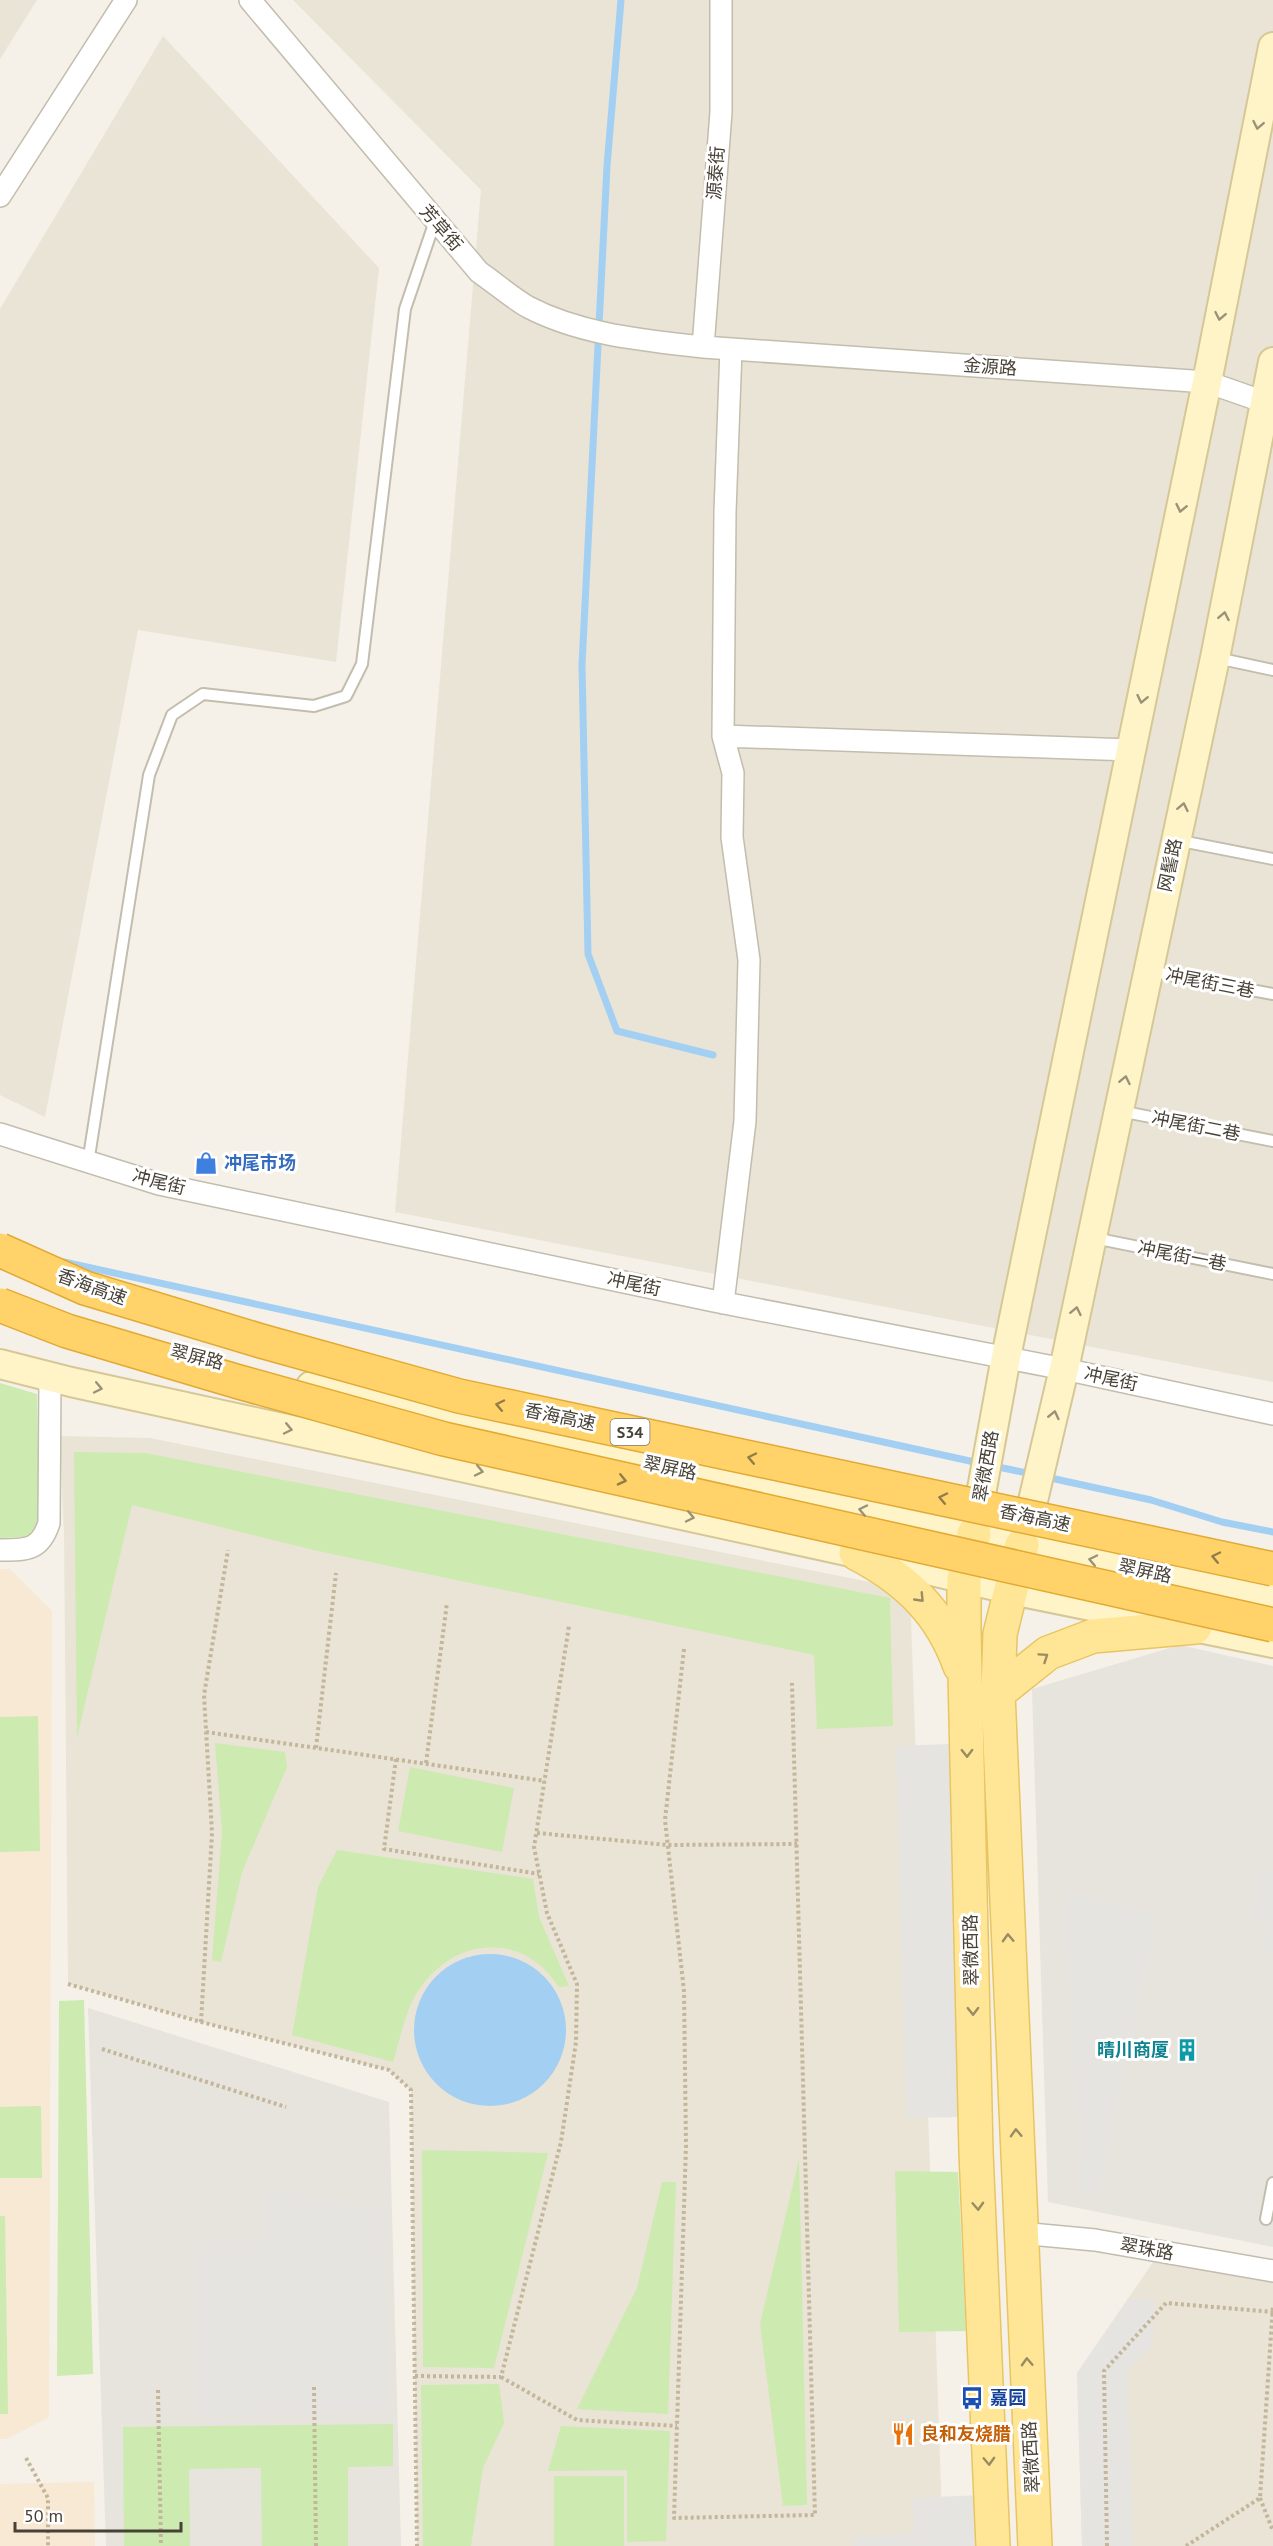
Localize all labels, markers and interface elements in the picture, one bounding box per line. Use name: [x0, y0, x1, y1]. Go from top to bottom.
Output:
one-way arrow: [1252, 120, 1265, 130]
street label: 源泰街: [702, 145, 729, 201]
street label: 芳草街: [415, 200, 468, 256]
one-way arrow: [1214, 311, 1227, 321]
street label: 金源路: [962, 353, 1018, 380]
one-way arrow: [1175, 502, 1188, 512]
one-way arrow: [1217, 611, 1230, 621]
one-way arrow: [1136, 693, 1149, 703]
one-way arrow: [1176, 802, 1189, 812]
street label: 网髻路: [1153, 836, 1186, 894]
street label: 冲尾街三巷: [1164, 963, 1256, 1002]
one-way arrow: [1118, 1075, 1131, 1085]
street label: 冲尾街二巷: [1150, 1106, 1242, 1145]
shop icon: 冲尾市场: [193, 1150, 219, 1176]
place label: 冲尾市场: [224, 1151, 296, 1174]
street label: 冲尾街: [130, 1164, 188, 1199]
street label: 冲尾街一巷: [1136, 1236, 1228, 1275]
street label: 香海高速: [54, 1263, 130, 1310]
street label: 冲尾街: [605, 1267, 663, 1300]
one-way arrow: [1069, 1307, 1082, 1317]
street label: 翠屏路: [168, 1339, 226, 1374]
street label: 冲尾街: [1082, 1362, 1140, 1395]
one-way arrow: [92, 1381, 102, 1394]
street label: 香海高速: [522, 1398, 598, 1435]
one-way arrow: [495, 1399, 505, 1412]
one-way arrow: [1046, 1410, 1059, 1420]
road number: S34: [610, 1419, 650, 1445]
one-way arrow: [283, 1422, 293, 1435]
street label: 翠微西路: [968, 1428, 1003, 1503]
street label: 翠屏路: [641, 1451, 699, 1484]
one-way arrow: [748, 1452, 758, 1465]
one-way arrow: [473, 1464, 483, 1477]
one-way arrow: [617, 1472, 627, 1485]
one-way arrow: [938, 1492, 948, 1505]
street label: 香海高速: [997, 1499, 1073, 1536]
one-way arrow: [858, 1504, 868, 1517]
one-way arrow: [685, 1509, 695, 1522]
one-way arrow: [1211, 1551, 1221, 1564]
one-way arrow: [1088, 1554, 1098, 1567]
street label: 翠屏路: [1116, 1554, 1174, 1587]
one-way arrow: [913, 1591, 924, 1602]
one-way arrow: [1037, 1653, 1048, 1664]
one-way arrow: [961, 1748, 973, 1757]
street label: 翠微西路: [958, 1914, 983, 1986]
one-way arrow: [1002, 1934, 1014, 1943]
one-way arrow: [966, 2006, 979, 2015]
building icon: 晴川商厦: [1174, 2037, 1200, 2063]
place label: 晴川商厦: [1097, 2038, 1169, 2061]
one-way arrow: [1010, 2128, 1023, 2137]
one-way arrow: [971, 2201, 984, 2210]
street label: 翠珠路: [1119, 2232, 1176, 2265]
one-way arrow: [1020, 2357, 1033, 2366]
bus stop icon: 嘉园: [959, 2385, 985, 2411]
place label: 嘉园: [990, 2386, 1026, 2409]
street label: 翠微西路: [1017, 2420, 1044, 2494]
restaurant icon: 良和友烧腊: [890, 2421, 916, 2447]
place label: 良和友烧腊: [921, 2422, 1011, 2445]
one-way arrow: [982, 2456, 995, 2465]
scale bar: [15, 2495, 182, 2533]
text: 50 m: [24, 2504, 63, 2527]

